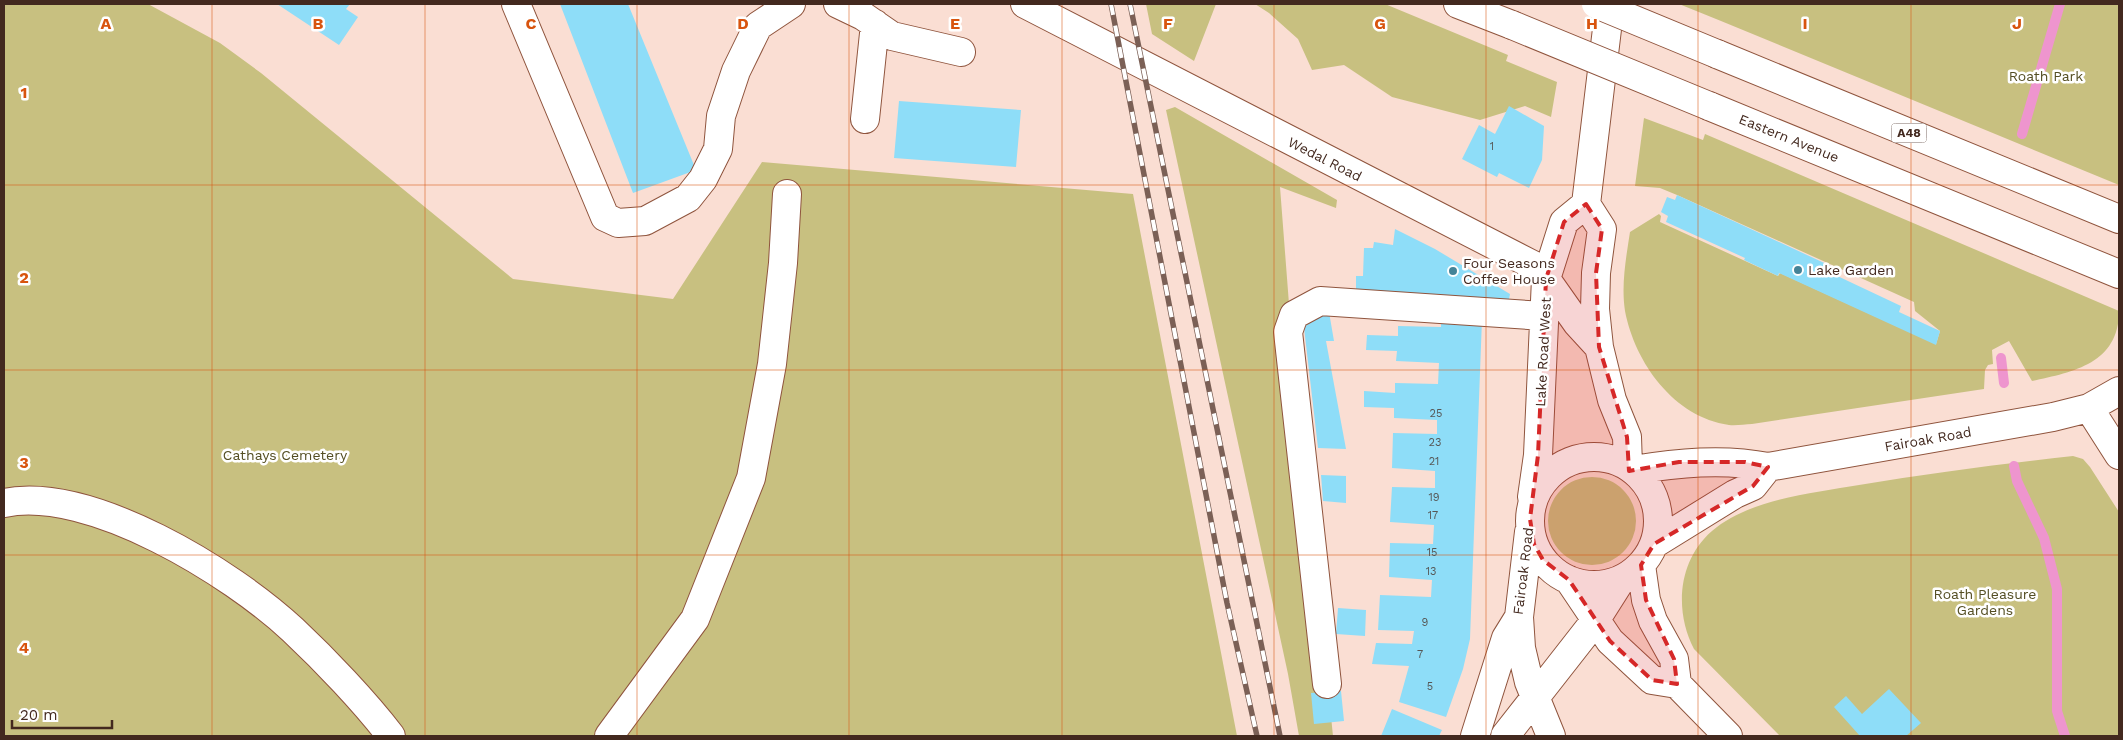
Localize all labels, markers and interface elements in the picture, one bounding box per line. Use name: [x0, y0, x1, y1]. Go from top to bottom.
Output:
text: A: [101, 14, 112, 33]
text: B: [313, 14, 324, 33]
text: C: [526, 14, 537, 33]
text: D: [737, 14, 749, 33]
text: E: [950, 14, 960, 33]
text: F: [1163, 14, 1173, 33]
text: G: [1374, 14, 1386, 33]
text: H: [1586, 14, 1598, 33]
text: I: [1802, 14, 1808, 33]
text: J: [2012, 14, 2022, 33]
park label: Roath Park: [2009, 68, 2083, 84]
text: 1: [21, 83, 27, 102]
street label: Eastern Avenue: [1737, 111, 1841, 165]
road number: A48: [1892, 124, 1926, 142]
street label: Wedal Road: [1286, 134, 1364, 184]
house number: 1: [1490, 140, 1494, 153]
place label: Four Seasons Coffee House: [1463, 255, 1555, 287]
place label: Lake Garden: [1808, 262, 1894, 278]
marker: Lake Garden: [1792, 264, 1804, 276]
marker: Four Seasons Coffee House: [1447, 265, 1459, 277]
text: 2: [19, 268, 29, 287]
street label: Lake Road West: [1532, 297, 1554, 407]
house number: 25: [1430, 407, 1442, 420]
street label: Fairoak Road: [1883, 423, 1973, 455]
house number: 23: [1429, 436, 1441, 449]
park label: Cathays Cemetery: [223, 447, 348, 463]
text: 3: [19, 453, 29, 472]
house number: 21: [1429, 455, 1439, 468]
house number: 19: [1428, 491, 1440, 504]
house number: 17: [1428, 509, 1438, 522]
street label: Fairoak Road: [1510, 526, 1536, 616]
house number: 15: [1427, 546, 1437, 559]
house number: 13: [1426, 565, 1436, 578]
park label: Roath Pleasure Gardens: [1934, 586, 2036, 618]
house number: 9: [1422, 616, 1429, 629]
text: 4: [19, 638, 29, 657]
house number: 7: [1417, 648, 1423, 661]
house number: 5: [1427, 680, 1433, 693]
scale bar: [12, 698, 112, 730]
text: 20 m: [20, 706, 58, 724]

